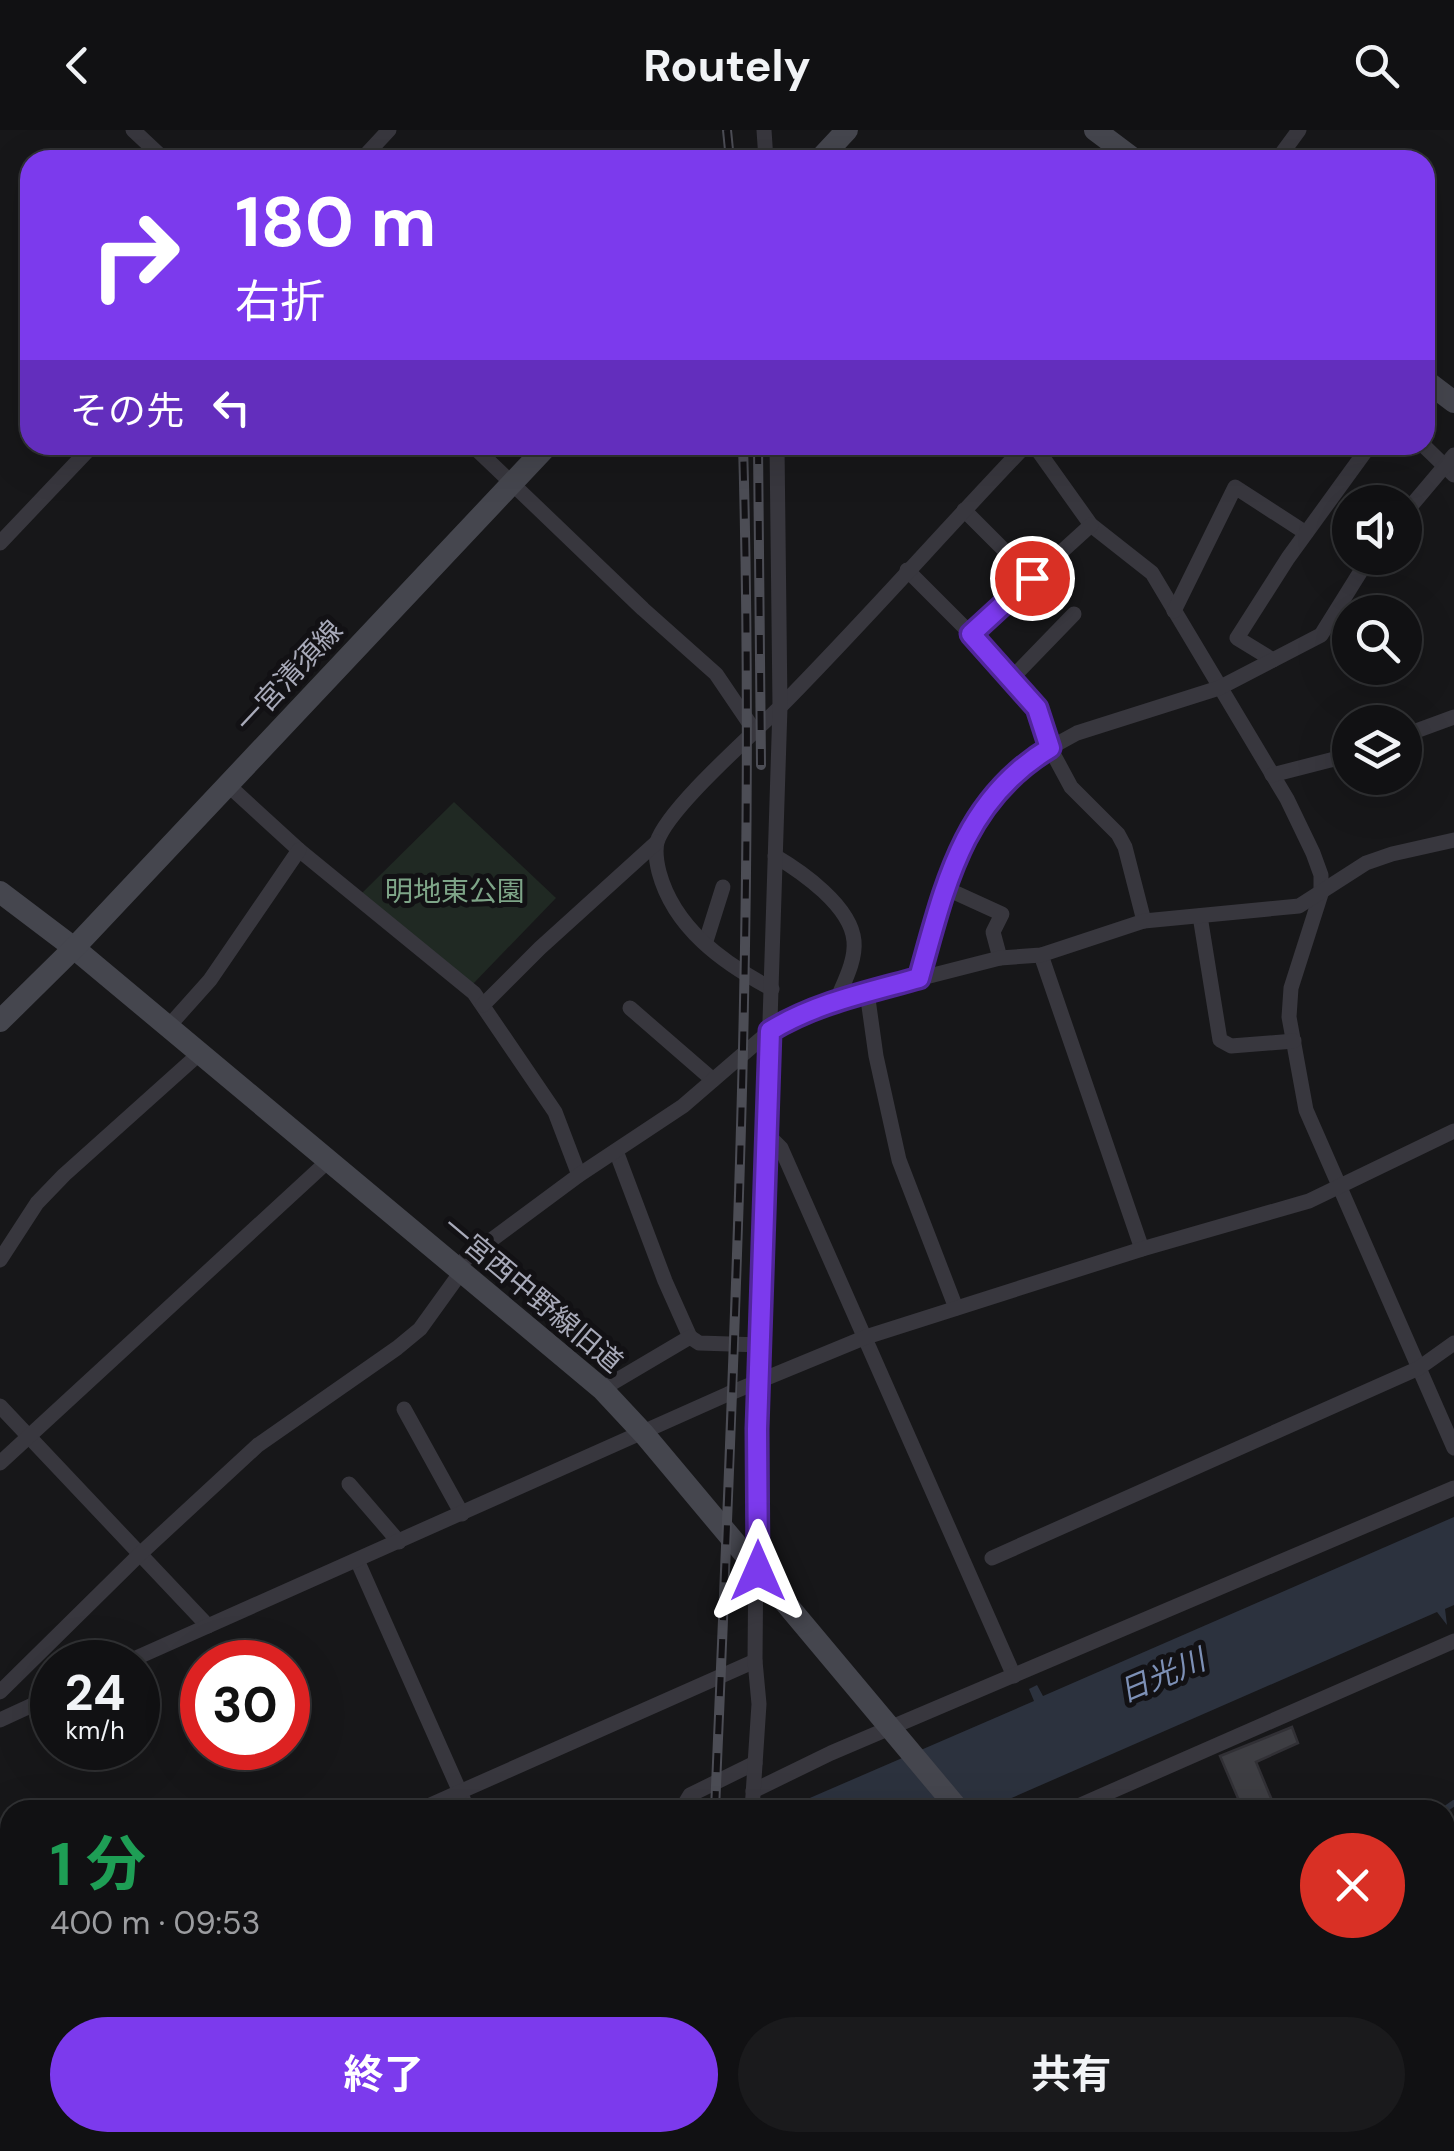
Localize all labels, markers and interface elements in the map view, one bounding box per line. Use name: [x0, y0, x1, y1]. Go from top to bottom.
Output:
text: Routely: [643, 36, 811, 95]
icon: back: [50, 38, 105, 93]
icon: search: [1349, 38, 1404, 93]
text: 180 m: [235, 177, 436, 268]
icon: right: [70, 190, 200, 320]
text: 右折: [235, 272, 325, 331]
icon: left: [204, 380, 259, 435]
text: その先: [70, 386, 184, 436]
map controls: [1332, 485, 1422, 795]
button: sound: [1332, 485, 1422, 575]
pin: [990, 536, 1075, 621]
icon: arrive: [1005, 551, 1060, 606]
button: search: [1332, 595, 1422, 685]
street label: 一宮清須線: [228, 613, 351, 740]
button: layers: [1332, 705, 1422, 795]
park label: 明地東公園: [385, 873, 525, 910]
street label: 一宮西中野線旧道: [435, 1208, 630, 1381]
position arrow: [706, 1519, 810, 1623]
water label: 日光川: [1113, 1639, 1214, 1711]
speed limit sign: 30: [180, 1640, 310, 1770]
text: 24: [65, 1660, 126, 1726]
text: km/h: [65, 1714, 125, 1747]
text: 1 分: [50, 1825, 146, 1904]
button: close: [1300, 1833, 1405, 1938]
text: 400 m · 09:53: [50, 1902, 260, 1944]
button: 終了: [50, 2017, 718, 2132]
button: 共有: [738, 2017, 1405, 2132]

